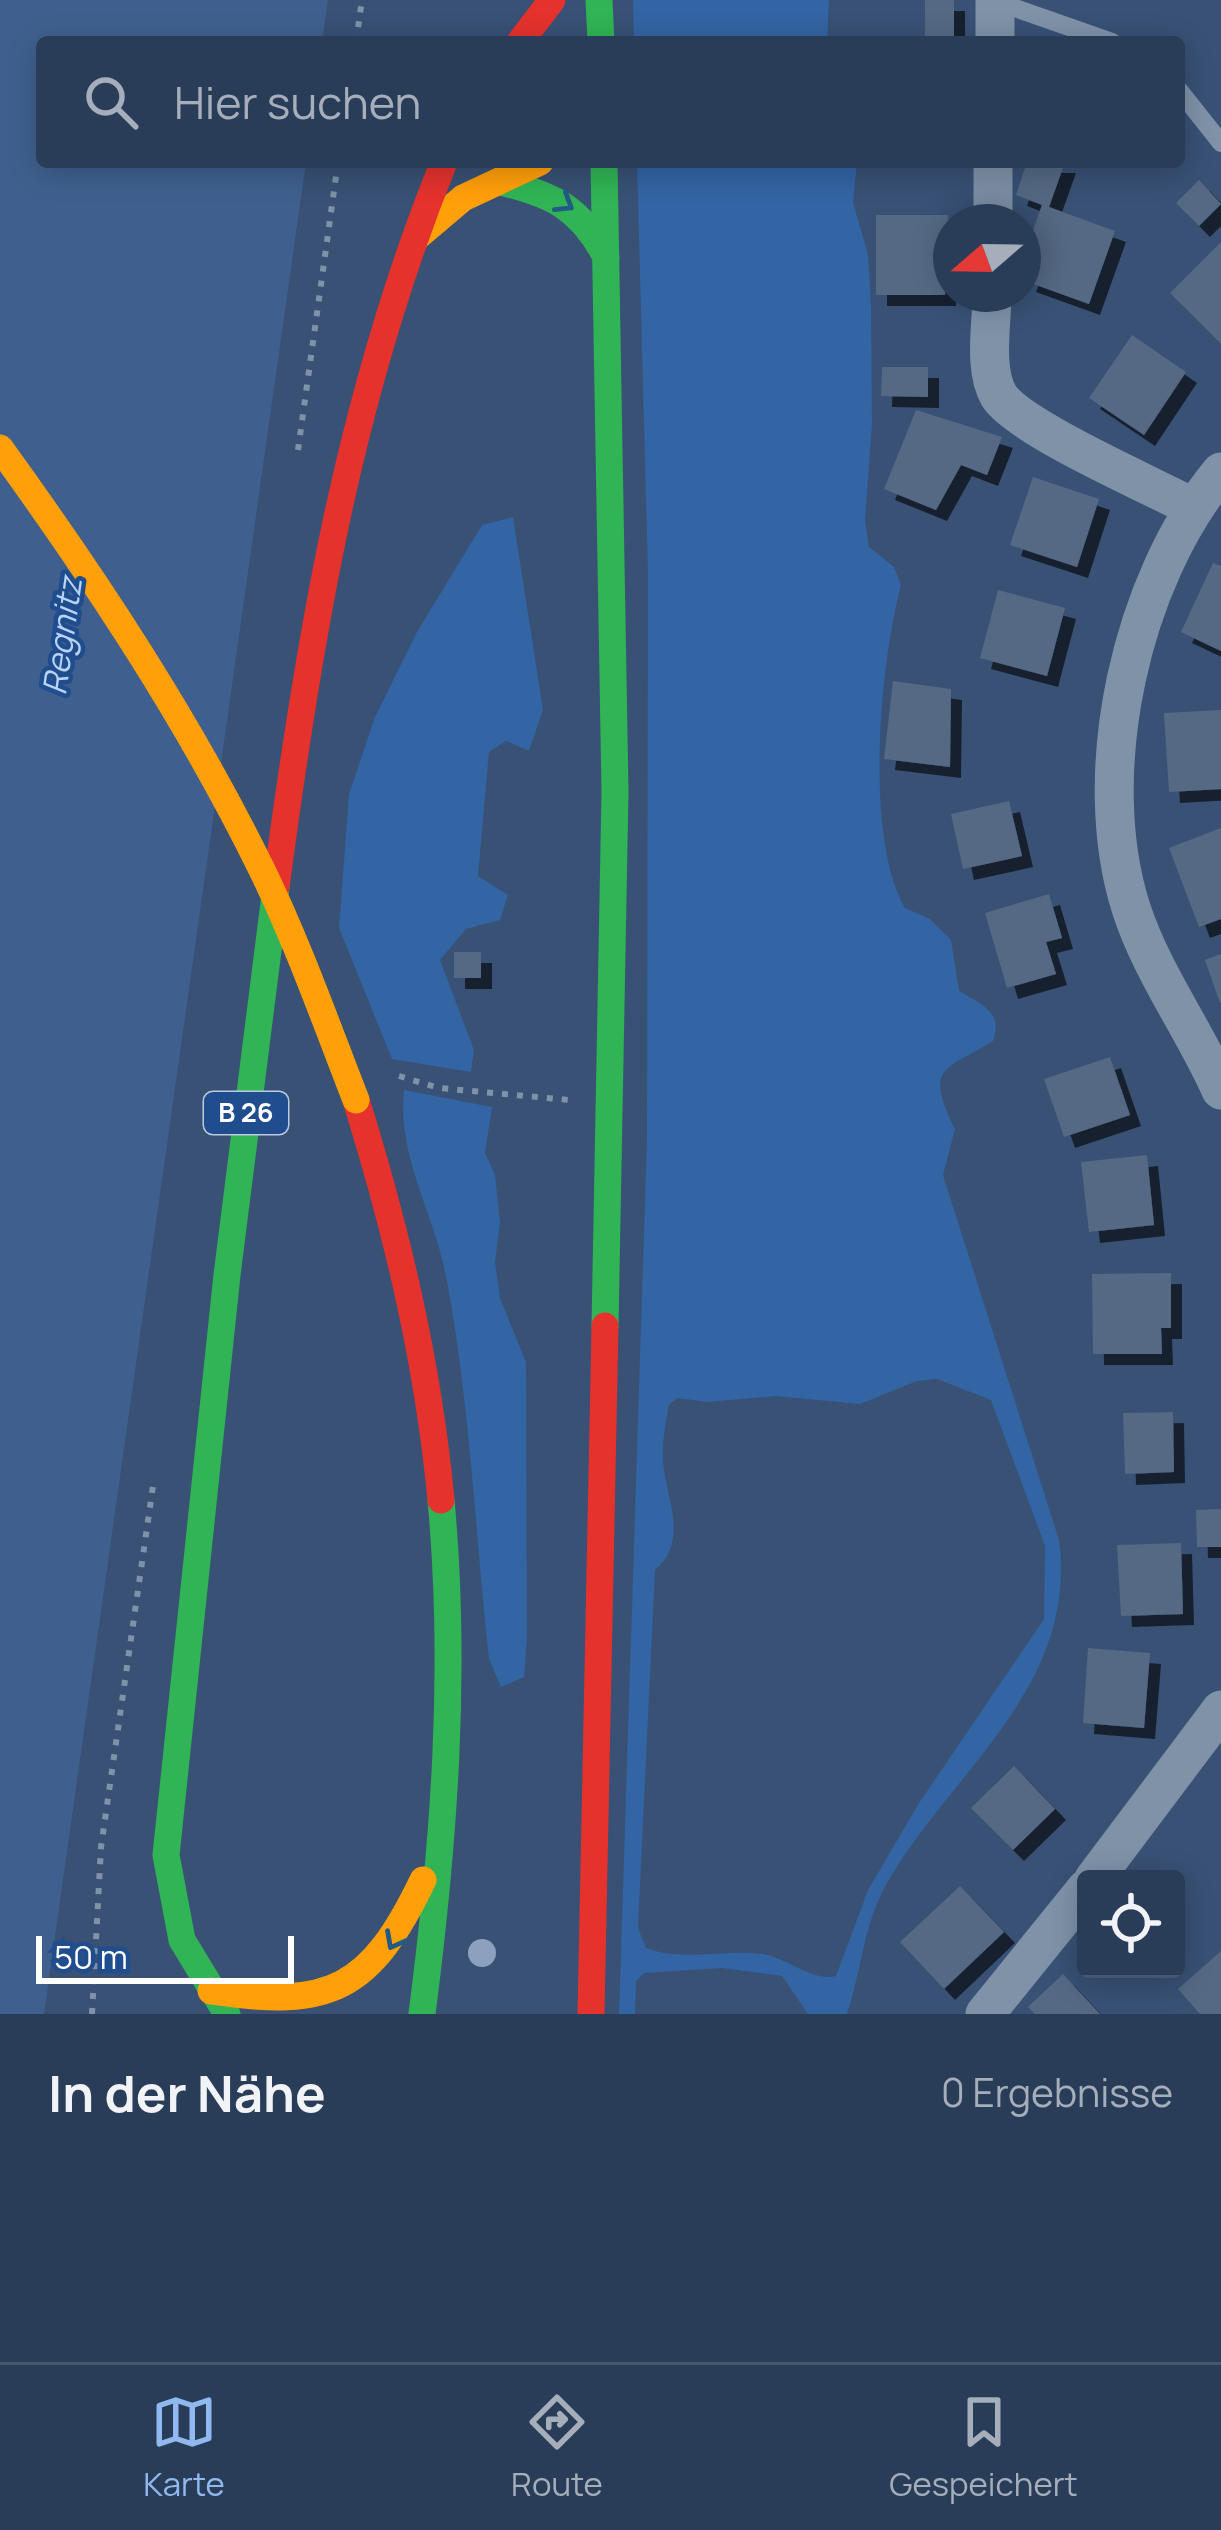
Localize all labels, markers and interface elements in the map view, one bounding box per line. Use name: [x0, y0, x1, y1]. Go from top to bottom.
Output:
search box: [36, 36, 1185, 168]
icon: search: [78, 69, 144, 135]
text: Hier suchen: [174, 71, 421, 133]
one-way arrow: [552, 190, 574, 212]
north arrow: [933, 204, 1041, 312]
water label: Regnitz: [31, 571, 92, 697]
road number: B 26: [204, 1092, 288, 1134]
map controls: [1077, 1870, 1185, 1978]
button: locate: [1077, 1870, 1185, 1978]
one-way arrow: [386, 1929, 409, 1951]
scale bar: [36, 1930, 294, 1983]
text: 50 m: [54, 1934, 128, 1979]
text: In der Nähe: [48, 2058, 326, 2127]
text: 0 Ergebnisse: [941, 2065, 1173, 2119]
tab: Karte: [143, 2389, 225, 2506]
tab: Route: [511, 2389, 603, 2506]
tab: Gespeichert: [889, 2389, 1078, 2506]

